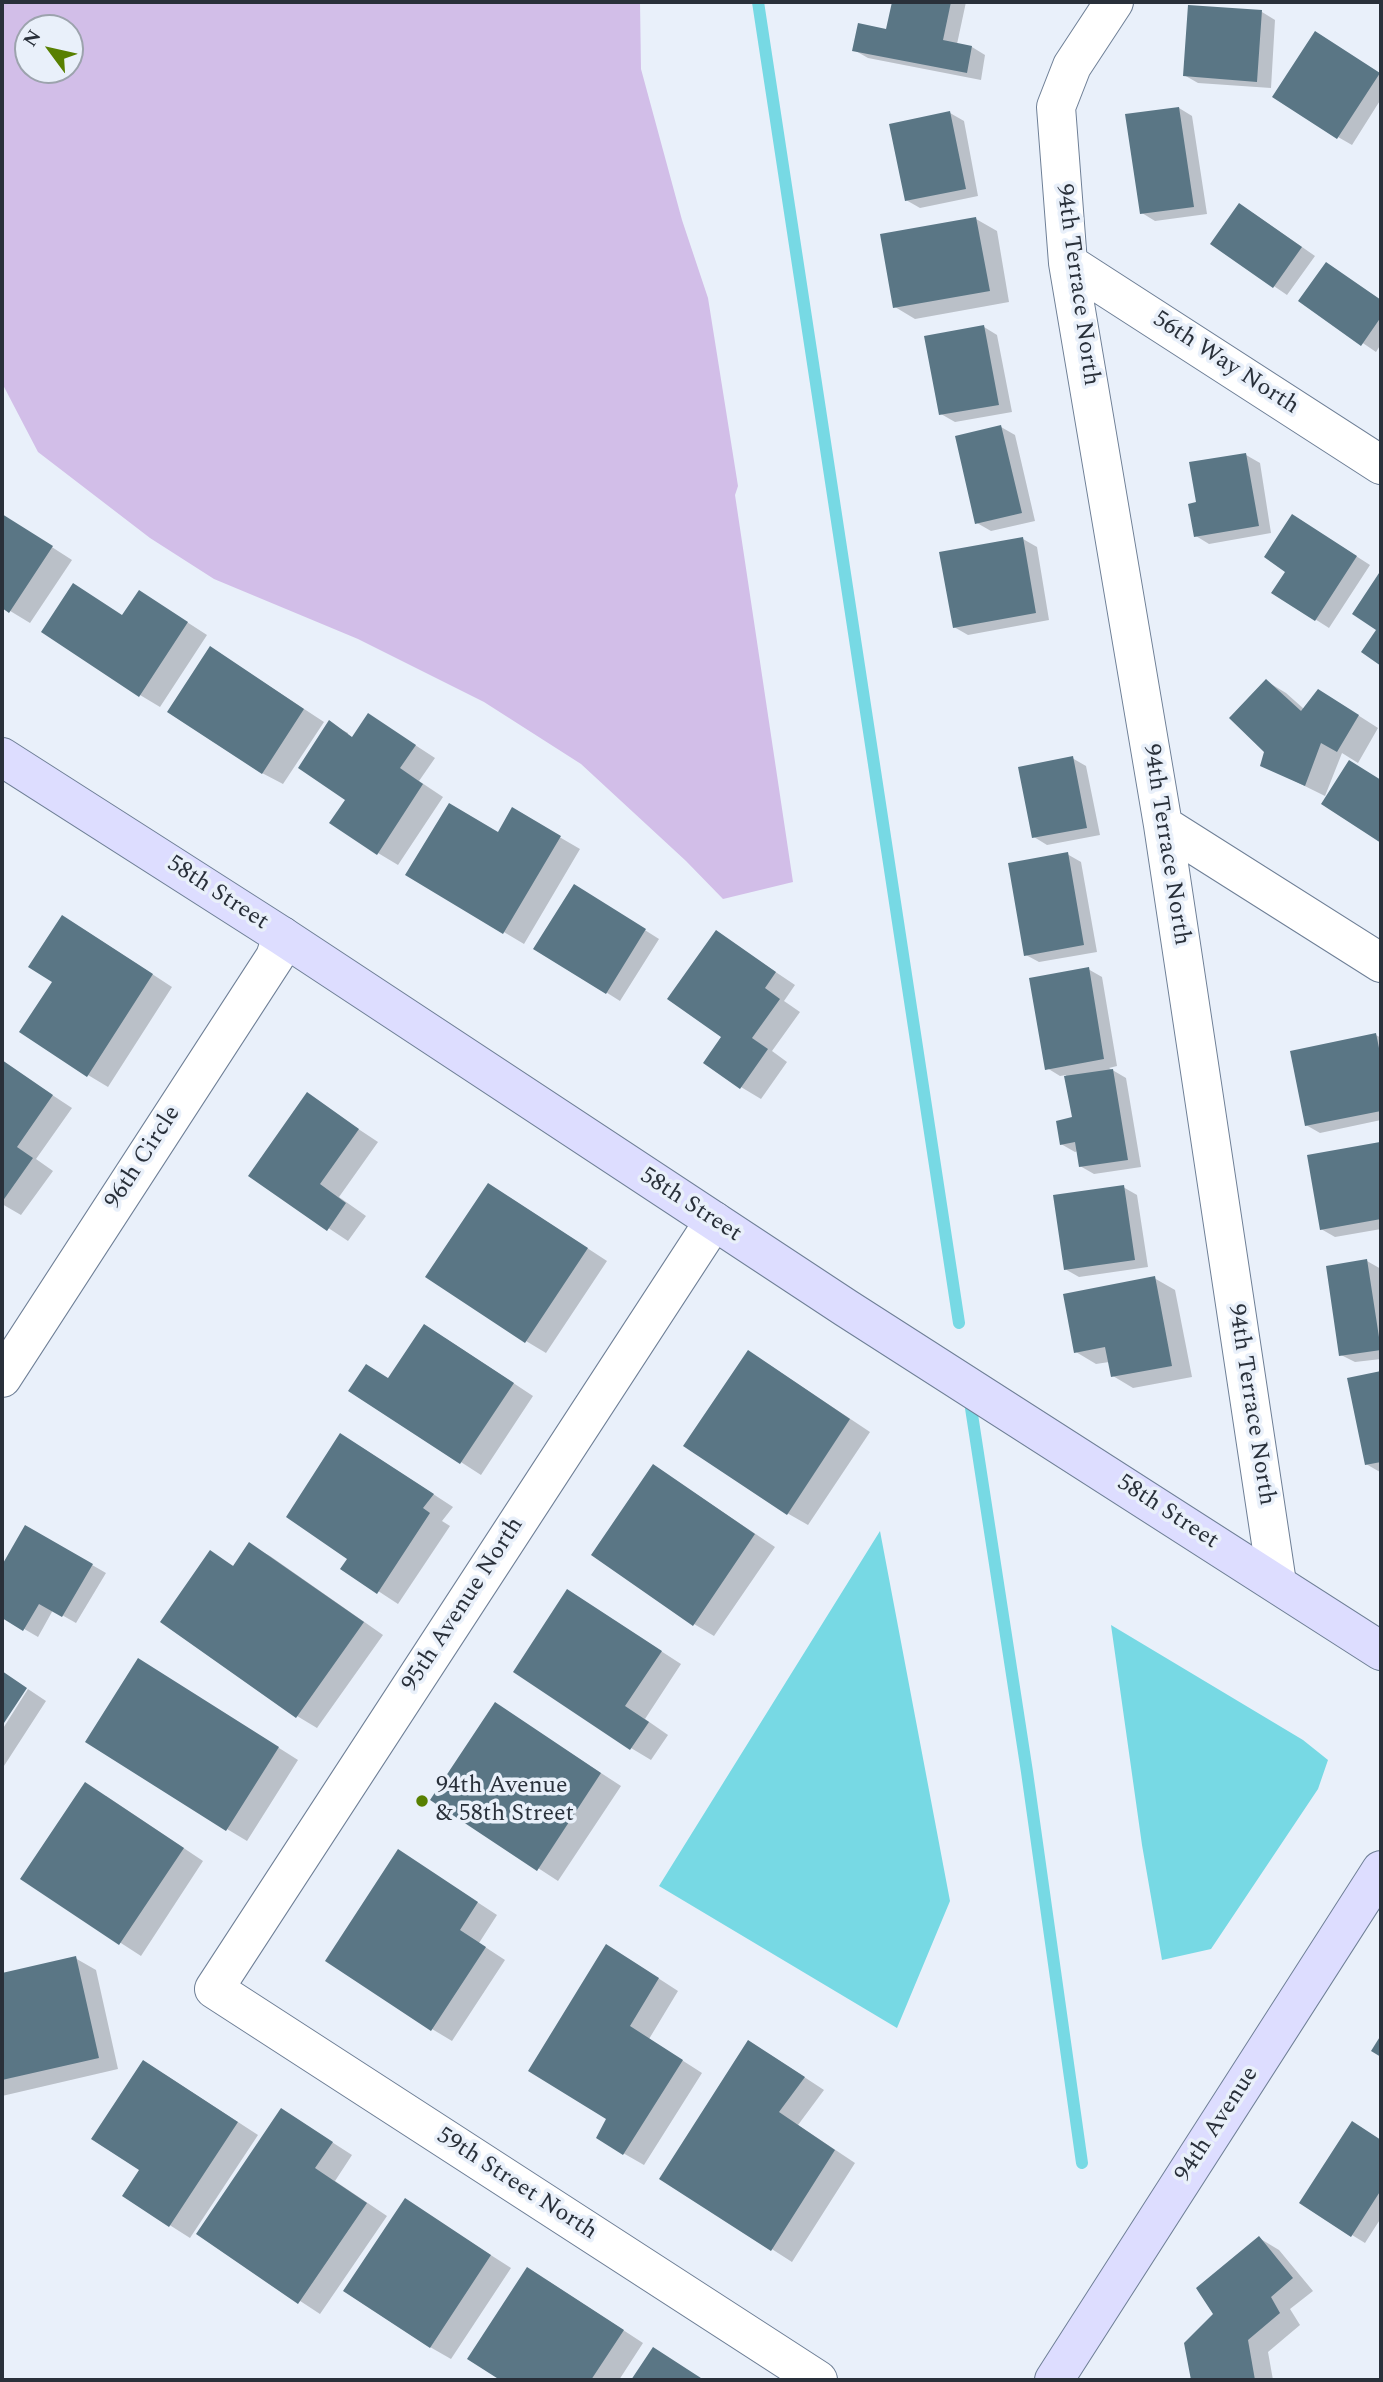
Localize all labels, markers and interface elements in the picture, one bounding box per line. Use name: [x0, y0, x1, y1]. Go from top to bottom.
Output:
north arrow: [14, 14, 84, 84]
text: N: [16, 24, 49, 53]
street label: 94th Terrace North: [1048, 182, 1104, 388]
street label: 56th Way North: [1146, 306, 1304, 422]
street label: 94th Terrace North: [1135, 742, 1195, 948]
street label: 58th Street: [161, 850, 273, 938]
street label: 96th Circle: [100, 1101, 188, 1215]
street label: 58th Street: [634, 1162, 746, 1250]
street label: 94th Terrace North: [1220, 1302, 1280, 1508]
street label: 58th Street: [1111, 1469, 1223, 1557]
street label: 95th Avenue North: [397, 1513, 531, 1697]
place label: 94th Avenue & 58th Street: [436, 1773, 574, 1829]
marker: 94th Avenue & 58th Street: [414, 1793, 430, 1809]
street label: 94th Avenue: [1170, 2062, 1266, 2188]
street label: 59th Street North: [430, 2122, 602, 2248]

